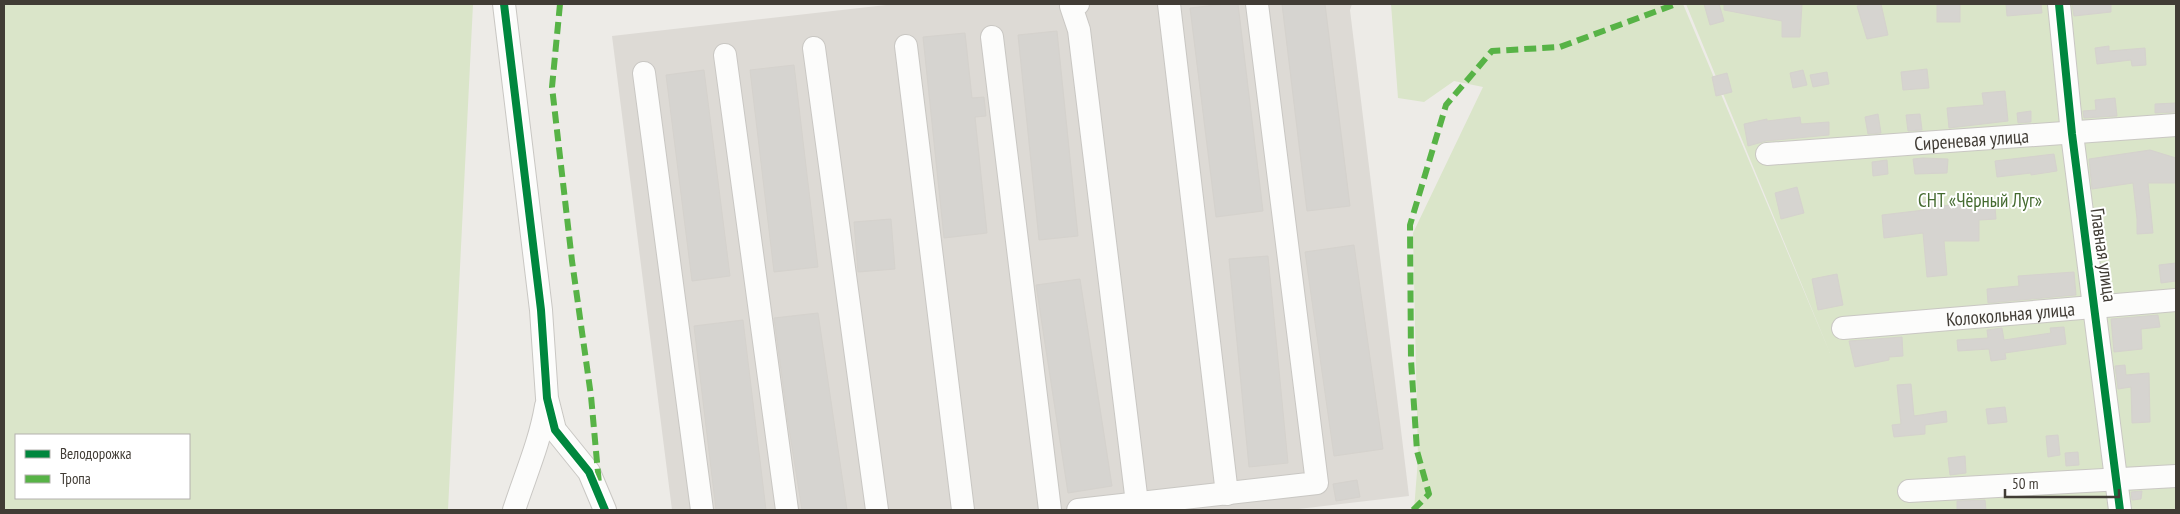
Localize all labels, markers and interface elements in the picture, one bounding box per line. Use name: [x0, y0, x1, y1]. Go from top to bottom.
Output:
street label: Сиреневая улица: [1913, 123, 2030, 156]
park label: СНТ «Чёрный Луг»: [1918, 188, 2042, 212]
street label: Главная улица: [2086, 207, 2122, 303]
street label: Колокольная улица: [1945, 297, 2076, 331]
legend: [15, 434, 190, 499]
text: Велодорожка: [60, 444, 131, 463]
scale bar: [2005, 466, 2119, 498]
text: Тропа: [60, 469, 91, 488]
text: 50 m: [2012, 474, 2038, 493]

